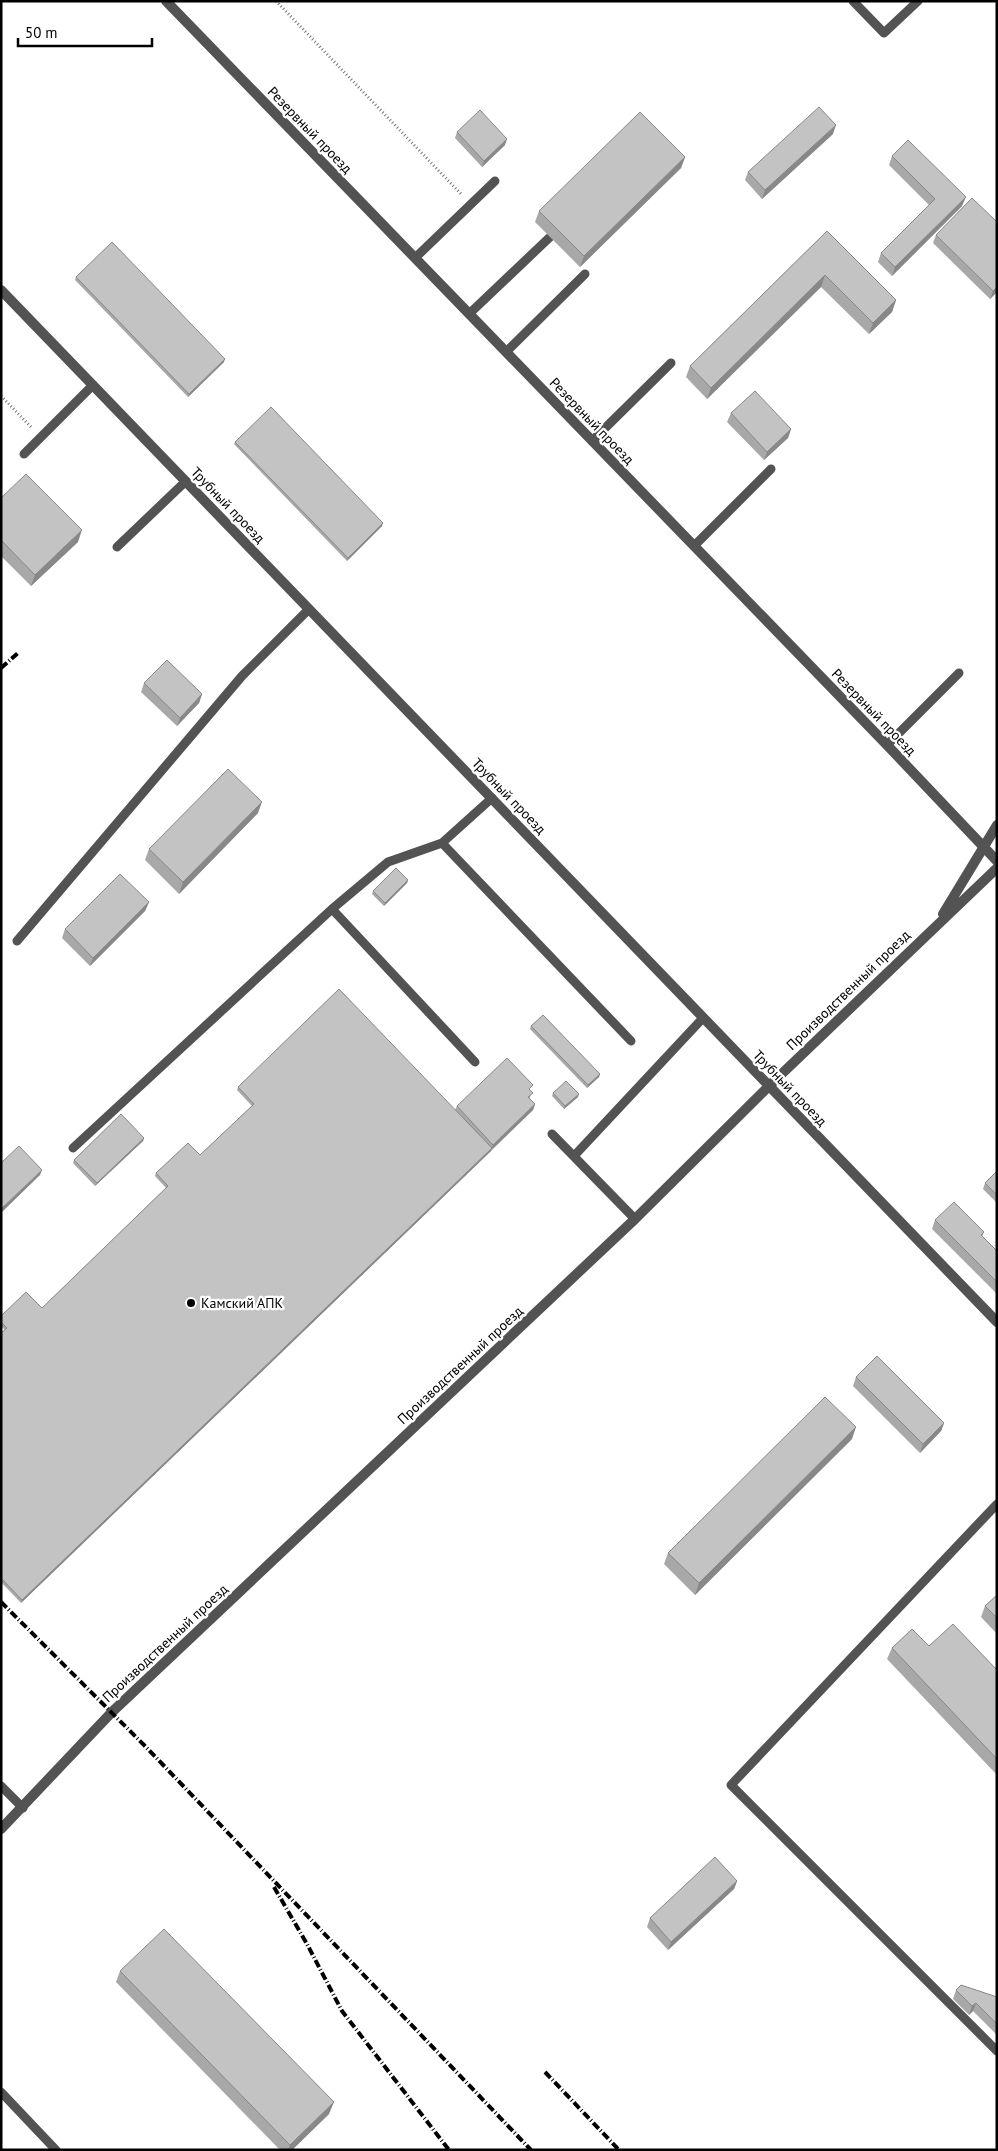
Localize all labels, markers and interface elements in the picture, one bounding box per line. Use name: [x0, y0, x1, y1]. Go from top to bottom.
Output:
scale bar: [18, 15, 151, 47]
text: 50 m: [25, 23, 58, 42]
street label: Резервный проезд: [264, 83, 356, 178]
street label: Резервный проезд: [546, 374, 638, 469]
street label: Трубный проезд: [187, 463, 269, 547]
street label: Резервный проезд: [828, 665, 920, 760]
street label: Трубный проезд: [468, 754, 550, 838]
street label: Производственный проезд: [782, 926, 914, 1054]
street label: Трубный проезд: [749, 1046, 831, 1130]
place label: Камский АПК: [201, 1294, 284, 1312]
marker: Камский АПК: [185, 1297, 197, 1309]
street label: Производственный проезд: [394, 1302, 527, 1428]
street label: Производственный проезд: [99, 1580, 232, 1706]

